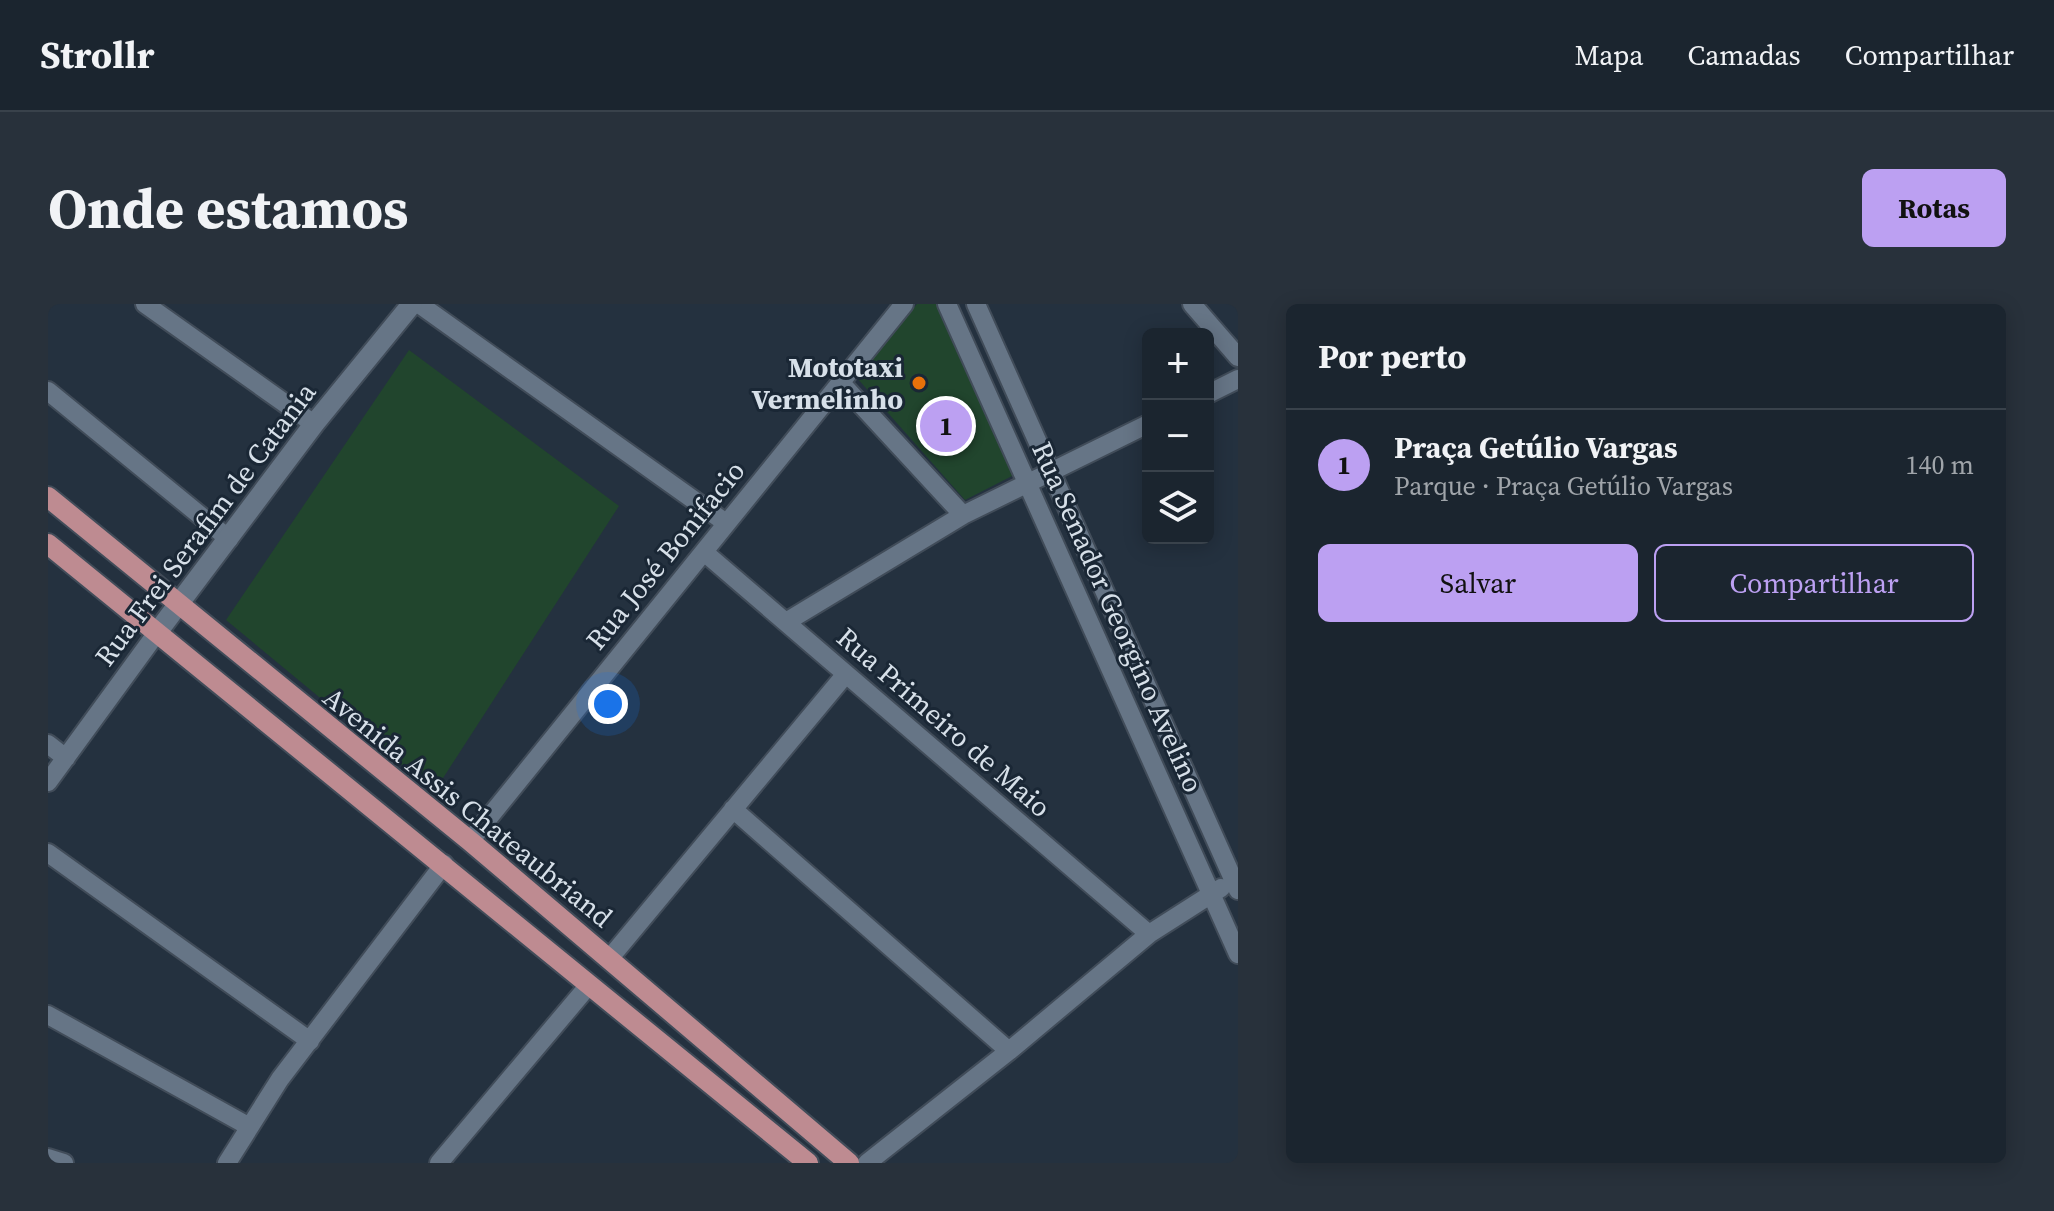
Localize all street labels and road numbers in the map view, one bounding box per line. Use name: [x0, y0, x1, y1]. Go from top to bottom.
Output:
street label: Rua Frei Serafim de Catania: [86, 374, 325, 674]
street label: Rua Senador Georgino Avelino: [1023, 436, 1213, 798]
street label: Rua José Bonifacio: [577, 452, 753, 658]
street label: Rua Primeiro de Maio: [829, 618, 1059, 826]
street label: Avenida Assis Chateaubriand: [315, 678, 621, 936]

